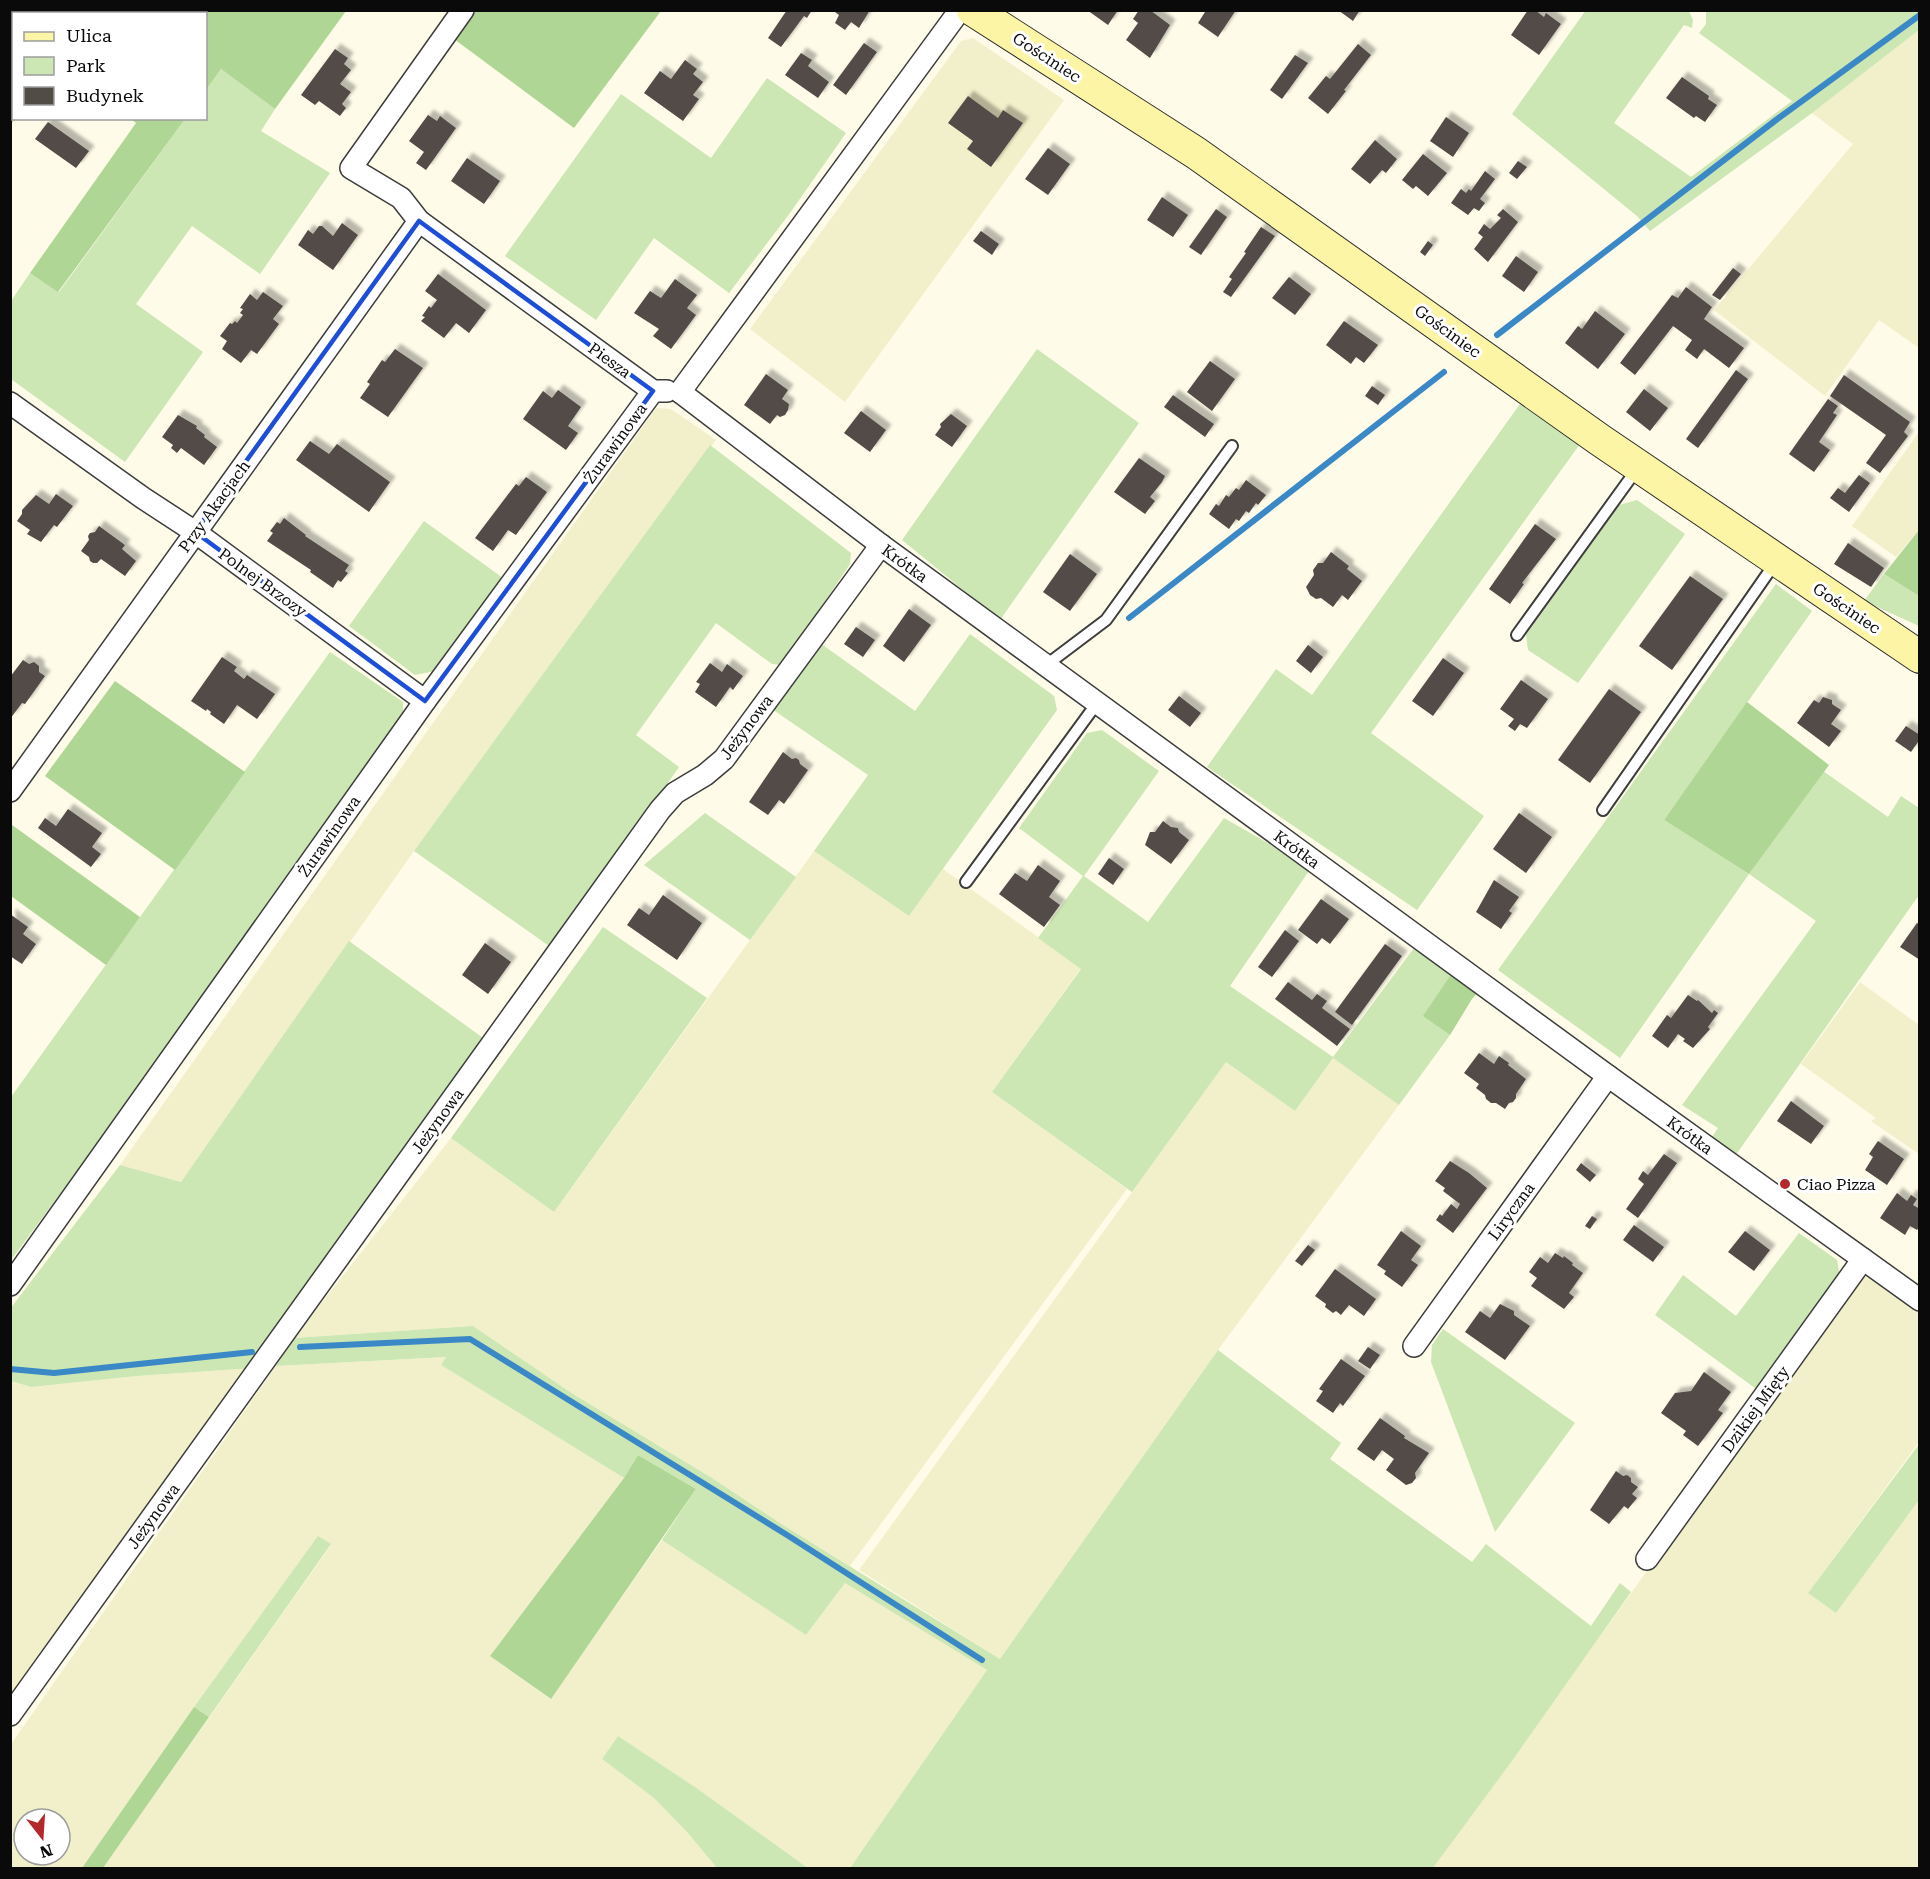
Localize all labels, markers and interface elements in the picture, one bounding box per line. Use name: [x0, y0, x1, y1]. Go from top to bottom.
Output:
legend: [12, 12, 207, 120]
text: Ulica: [66, 25, 112, 46]
street label: Gościniec: [1009, 28, 1084, 86]
text: Park: [66, 55, 106, 76]
text: Budynek: [66, 85, 144, 106]
street label: Gościniec: [1411, 301, 1485, 362]
street label: Piesza: [585, 339, 635, 382]
street label: Żurawinowa: [580, 399, 651, 487]
street label: Przy Akacjach: [175, 457, 254, 556]
street label: Krótka: [878, 540, 932, 587]
street label: Polnej Brzozy: [215, 544, 311, 621]
street label: Gościniec: [1809, 579, 1884, 638]
street label: Jeżynowa: [716, 691, 777, 763]
street label: Żurawinowa: [295, 792, 364, 880]
street label: Krótka: [1270, 826, 1324, 873]
street label: Jeżynowa: [407, 1085, 468, 1158]
street label: Krótka: [1663, 1112, 1717, 1159]
place label: Ciao Pizza: [1797, 1175, 1876, 1194]
marker: Ciao Pizza: [1778, 1177, 1792, 1191]
street label: Liryczna: [1484, 1179, 1539, 1244]
street label: Dzikiej Mięty: [1718, 1362, 1794, 1456]
street label: Jeżynowa: [123, 1480, 184, 1553]
north arrow: [12, 1807, 72, 1867]
text: N: [38, 1840, 55, 1862]

